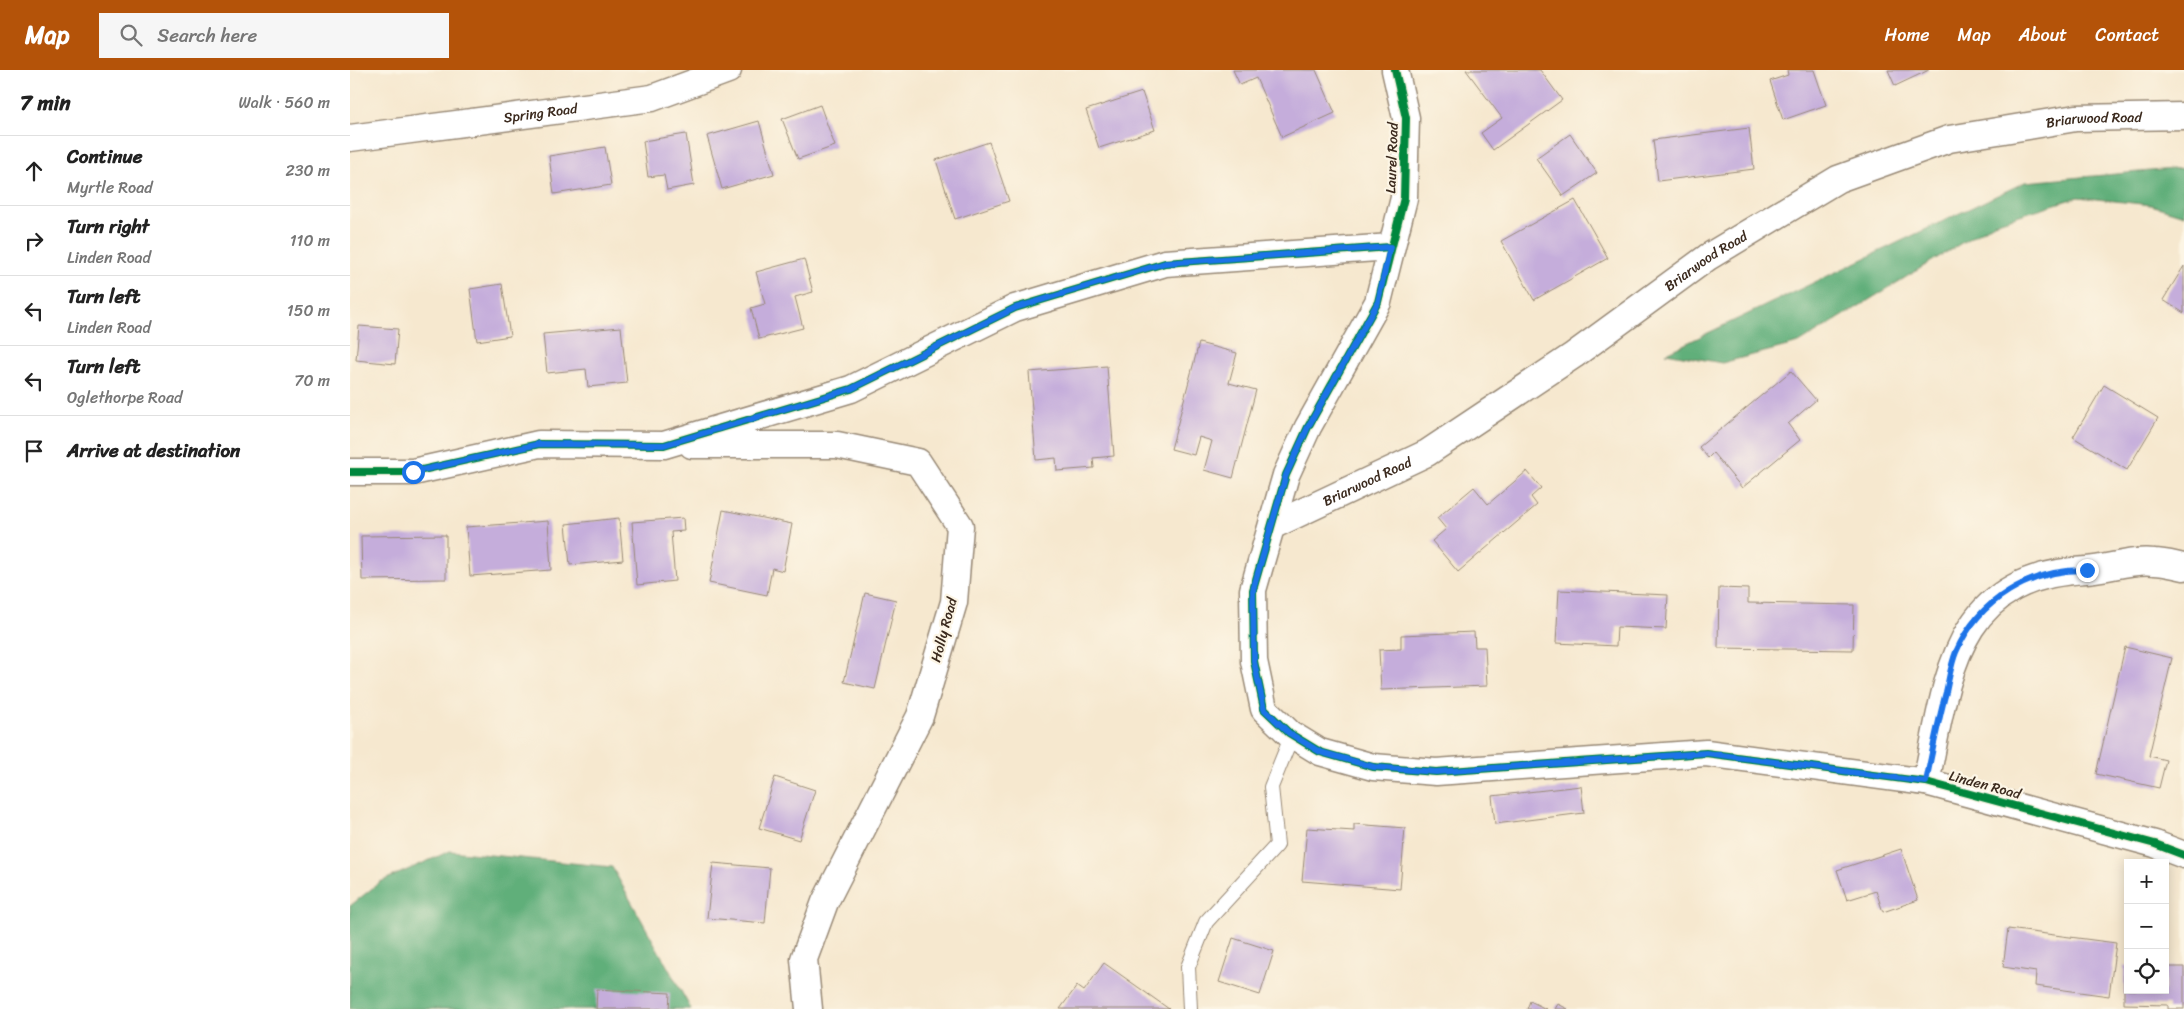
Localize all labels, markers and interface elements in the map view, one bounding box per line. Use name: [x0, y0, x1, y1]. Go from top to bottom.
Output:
search box: [99, 13, 449, 58]
text: Map: [25, 14, 69, 56]
text: Search here: [157, 19, 257, 52]
text: Home: [1885, 19, 1930, 51]
text: Map: [1958, 19, 1991, 51]
text: About: [2019, 19, 2067, 51]
text: Contact: [2095, 19, 2159, 51]
icon: search: [117, 21, 145, 49]
text: 7 min: [20, 84, 71, 122]
text: Walk · 560 m: [239, 88, 330, 117]
street label: Spring Road: [502, 95, 580, 130]
street label: Briarwood Road: [2044, 104, 2144, 135]
street label: Laurel Road: [1378, 120, 1406, 194]
text: Continue: [67, 140, 143, 173]
text: 230 m: [285, 156, 330, 185]
icon: ahead: [20, 157, 48, 185]
text: Myrtle Road: [67, 173, 153, 202]
text: Turn right: [67, 210, 149, 243]
street label: Briarwood Road: [1659, 223, 1754, 298]
text: 110 m: [290, 226, 330, 255]
icon: right: [20, 227, 48, 255]
text: Linden Road: [67, 243, 151, 272]
text: Turn left: [67, 280, 140, 313]
text: 150 m: [287, 296, 330, 325]
icon: left: [20, 297, 48, 325]
text: Linden Road: [67, 313, 151, 342]
text: Turn left: [67, 350, 140, 383]
text: 70 m: [294, 366, 330, 395]
icon: left: [20, 367, 48, 395]
text: Oglethorpe Road: [67, 383, 182, 412]
text: Arrive at destination: [67, 434, 240, 467]
icon: arrive: [20, 437, 48, 465]
street label: Briarwood Road: [1318, 449, 1417, 513]
route start: [402, 461, 425, 484]
route end: [2076, 559, 2099, 582]
street label: Holly Road: [923, 593, 965, 665]
street label: Linden Road: [1946, 763, 2025, 807]
map controls: [2124, 859, 2169, 994]
button: +: [2124, 859, 2169, 904]
button: −: [2124, 904, 2169, 949]
button: locate: [2124, 949, 2169, 994]

